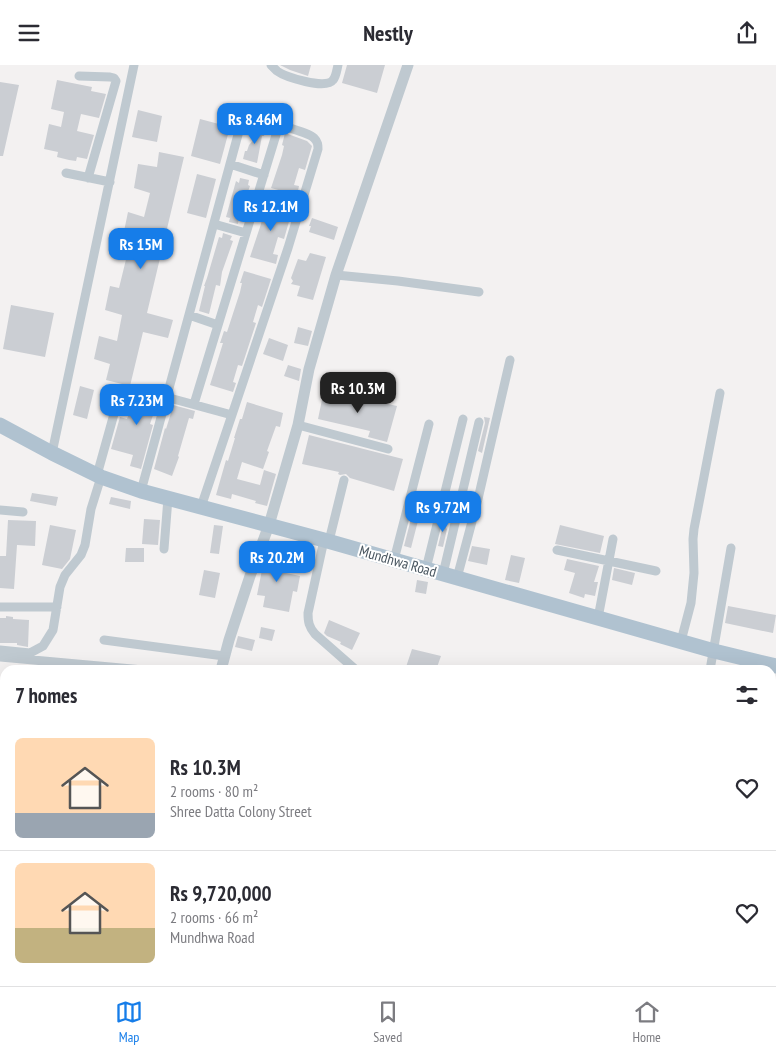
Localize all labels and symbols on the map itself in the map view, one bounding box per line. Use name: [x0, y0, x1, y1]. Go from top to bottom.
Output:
pin: Rs 8.46M: [203, 103, 307, 145]
pin: Rs 12.1M: [219, 189, 323, 232]
pin: Rs 15M: [100, 227, 182, 270]
pin: Rs 10.3M: [306, 371, 410, 414]
pin: Rs 7.23M: [85, 383, 189, 426]
pin: Rs 9.72M: [391, 491, 495, 533]
pin: Rs 20.2M: [225, 541, 329, 583]
street label: Mundhwa Road: [357, 541, 439, 581]

